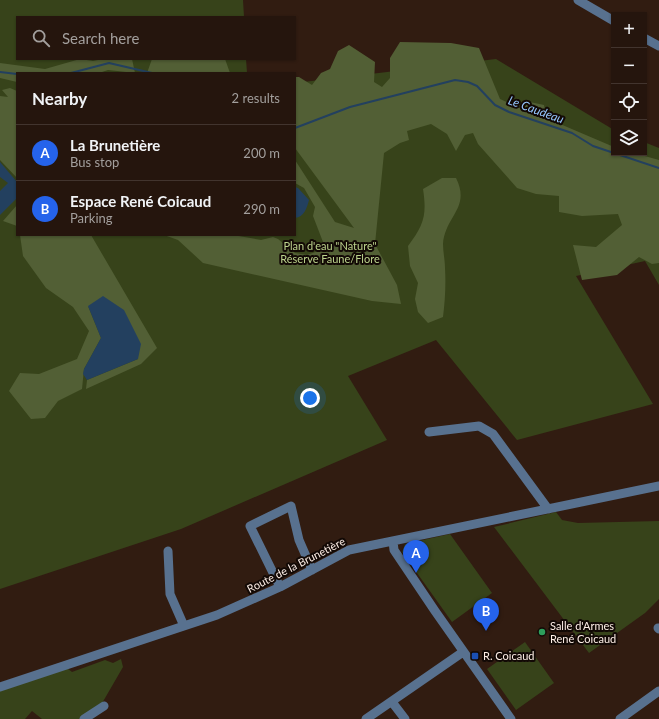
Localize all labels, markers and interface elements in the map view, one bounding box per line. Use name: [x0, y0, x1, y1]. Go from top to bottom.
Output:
map controls: [611, 12, 647, 156]
button: +: [611, 12, 647, 48]
search box: [16, 16, 296, 60]
icon: search: [30, 27, 52, 49]
text: Search here: [62, 29, 139, 47]
button: −: [611, 48, 647, 84]
button: locate: [611, 84, 647, 120]
text: Nearby: [32, 88, 87, 109]
text: 2 results: [232, 90, 280, 106]
water label: Le Caudeau: [506, 93, 566, 127]
button: layers: [611, 120, 647, 156]
text: La Brunetière: [70, 136, 160, 154]
text: A: [40, 145, 50, 161]
text: 200 m: [243, 145, 280, 161]
text: Bus stop: [70, 154, 119, 170]
text: Espace René Coicaud: [70, 192, 211, 210]
text: B: [41, 201, 49, 217]
text: 290 m: [243, 201, 280, 217]
text: Parking: [70, 210, 113, 226]
park label: Plan d'eau "Nature" Réserve Faune/Flore: [280, 239, 380, 265]
your location: [300, 388, 320, 408]
street label: Route de la Brunetière: [245, 534, 347, 595]
pin: A: [403, 540, 429, 573]
pin: B: [473, 598, 499, 631]
place label: Salle d'Armes René Coicaud: [550, 619, 616, 645]
marker: Salle d'Armes René Coicaud: [537, 627, 547, 637]
place label: R. Coicaud: [483, 649, 534, 662]
marker: R. Coicaud: [470, 651, 480, 661]

